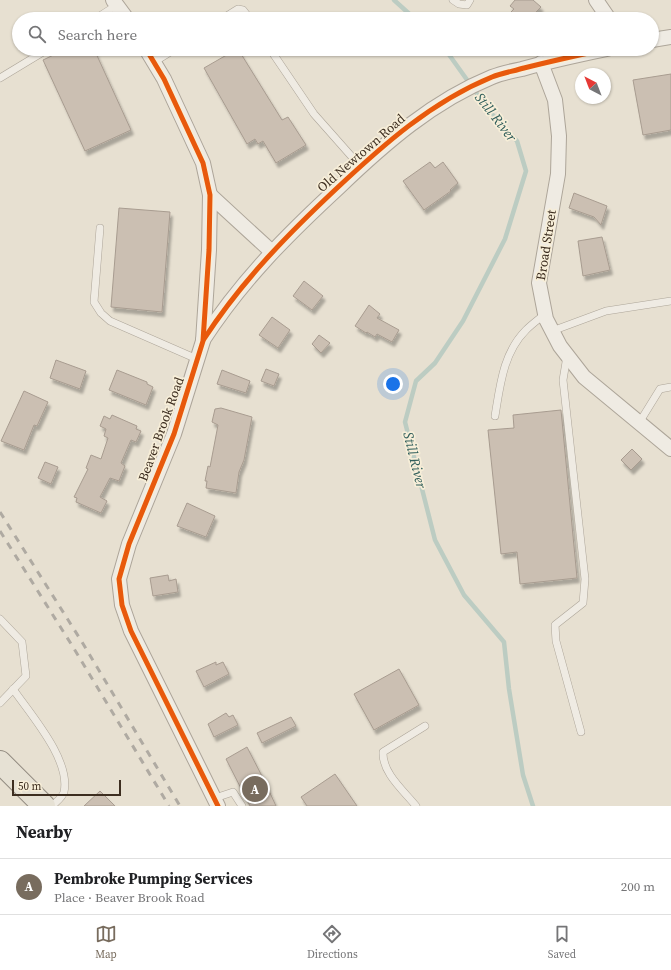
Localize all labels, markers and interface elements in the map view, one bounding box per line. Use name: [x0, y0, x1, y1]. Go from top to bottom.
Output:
search box: [12, 12, 659, 56]
icon: search: [26, 23, 48, 45]
text: Search here: [58, 24, 137, 45]
north arrow: [575, 68, 611, 104]
water label: Still River: [470, 88, 522, 146]
street label: Old Newtown Road: [314, 110, 409, 196]
street label: Broad Street: [532, 208, 560, 282]
street label: Beaver Brook Road: [134, 374, 188, 483]
your location: [383, 374, 403, 394]
water label: Still River: [398, 430, 432, 491]
pin: A: [242, 774, 268, 804]
scale bar: [12, 778, 121, 797]
text: 50 m: [18, 779, 41, 794]
text: Nearby: [16, 820, 72, 844]
text: Pembroke Pumping Services: [54, 868, 253, 889]
text: A: [25, 878, 33, 895]
text: 200 m: [621, 878, 655, 895]
text: Place · Beaver Brook Road: [54, 889, 205, 906]
tab: Map: [95, 923, 117, 962]
tab: Directions: [307, 923, 358, 962]
tab: Saved: [548, 923, 576, 962]

